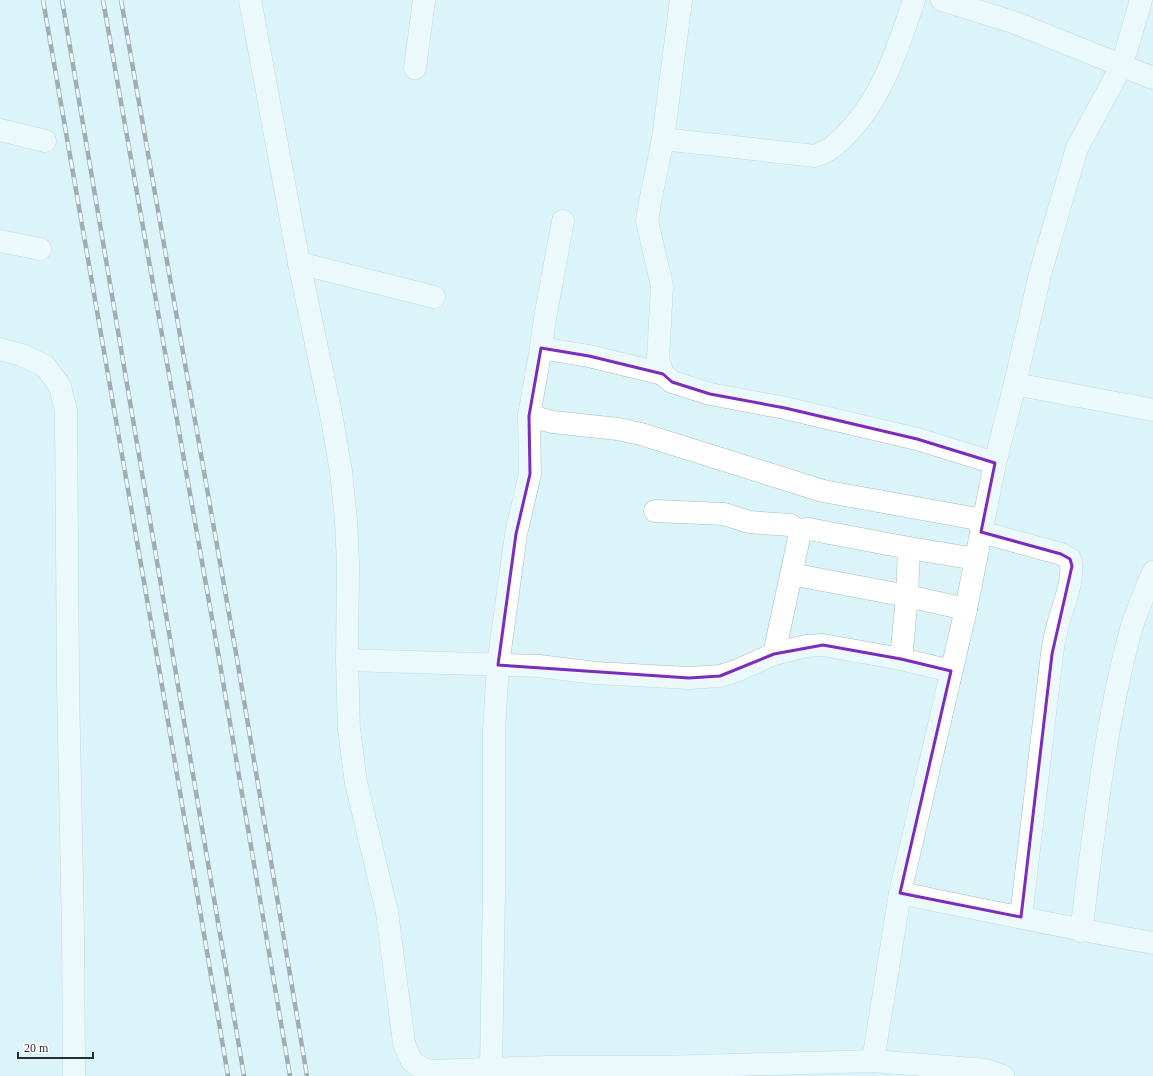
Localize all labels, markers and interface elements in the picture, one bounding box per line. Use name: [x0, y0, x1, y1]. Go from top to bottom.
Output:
scale bar: [18, 1034, 93, 1060]
text: 20 m: [24, 1041, 49, 1055]

